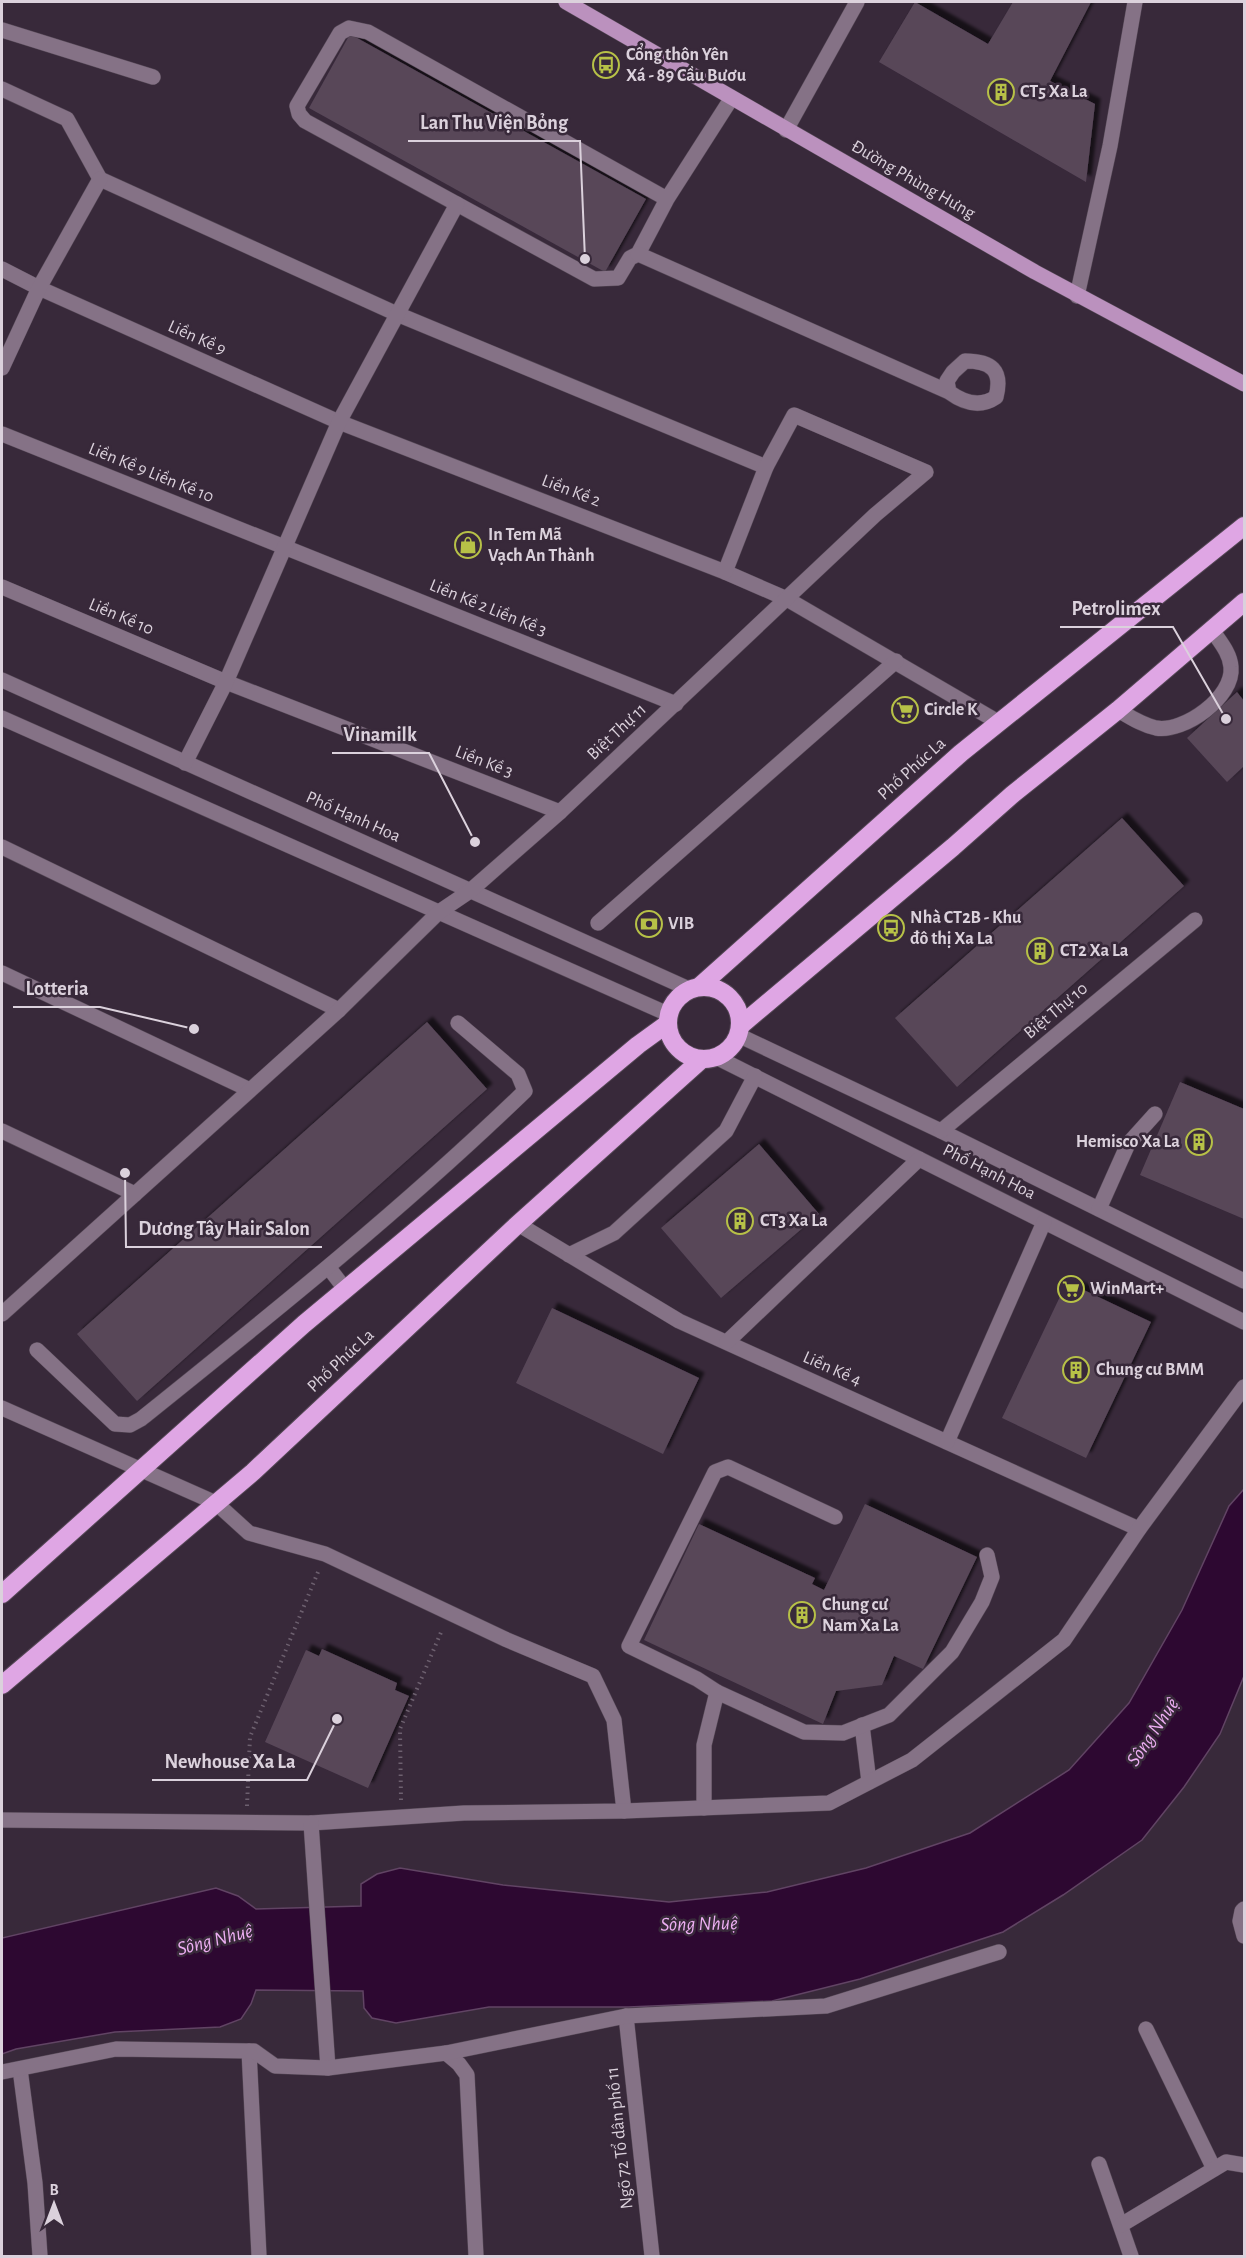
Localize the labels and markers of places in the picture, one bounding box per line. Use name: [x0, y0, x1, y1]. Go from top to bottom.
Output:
place label: Cổng thôn Yên Xá - 89 Cầu Bươu: [626, 43, 747, 85]
bus stop icon: Cổng thôn Yên Xá - 89 Cầu Bươu: [591, 50, 621, 80]
building icon: CT5 Xa La: [986, 77, 1016, 107]
place label: CT5 Xa La: [1020, 83, 1088, 101]
callout: Lan Thu Viện Bỏng: [408, 103, 580, 141]
place label: In Tem Mã Vạch An Thành: [488, 526, 595, 565]
shop icon: In Tem Mã Vạch An Thành: [453, 530, 483, 560]
callout: Petrolimex: [1060, 589, 1173, 627]
supermarket icon: Circle K: [890, 695, 920, 725]
place label: Circle K: [924, 701, 978, 719]
callout: Vinamilk: [332, 715, 429, 753]
bank icon: VIB: [634, 909, 664, 939]
place label: Nhà CT2B - Khu đô thị Xa La: [910, 909, 1022, 948]
bus stop icon: Nhà CT2B - Khu đô thị Xa La: [876, 913, 906, 943]
place label: VIB: [668, 915, 694, 933]
building icon: CT2 Xa La: [1025, 936, 1055, 966]
place label: CT2 Xa La: [1060, 942, 1129, 960]
callout: Lotteria: [13, 969, 100, 1007]
building icon: Hemisco Xa La: [1184, 1127, 1214, 1157]
place label: Hemisco Xa La: [1076, 1133, 1180, 1151]
building icon: CT3 Xa La: [725, 1206, 755, 1236]
callout: Dương Tây Hair Salon: [126, 1209, 322, 1247]
place label: CT3 Xa La: [760, 1212, 828, 1230]
supermarket icon: WinMart+: [1056, 1274, 1086, 1304]
place label: WinMart+: [1090, 1280, 1165, 1298]
building icon: Chung cư BMM: [1061, 1355, 1091, 1385]
place label: Chung cư BMM: [1096, 1361, 1204, 1379]
place label: Chung cư Nam Xa La: [822, 1596, 899, 1635]
building icon: Chung cư Nam Xa La: [787, 1600, 817, 1630]
callout: Newhouse Xa La: [152, 1742, 307, 1780]

